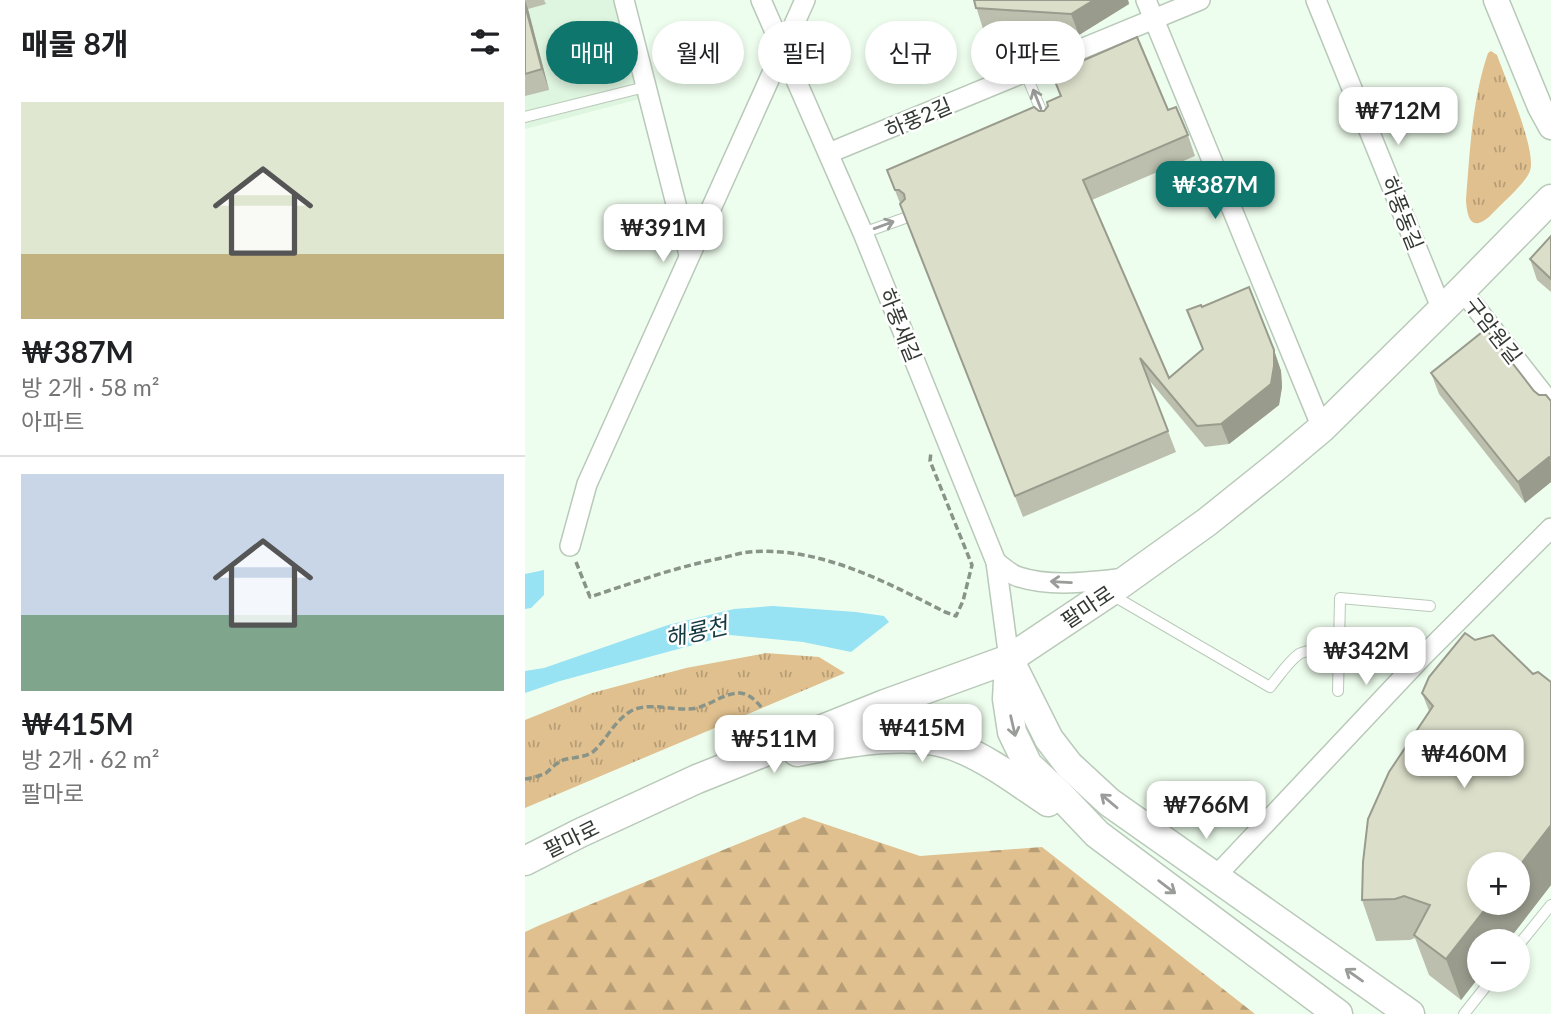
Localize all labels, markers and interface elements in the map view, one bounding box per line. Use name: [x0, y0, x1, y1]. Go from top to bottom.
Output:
chip: 매매: [546, 21, 638, 84]
chip: 월세: [652, 21, 744, 84]
chip: 필터: [758, 21, 851, 84]
chip: 신규: [865, 21, 957, 84]
chip: 아파트: [971, 21, 1085, 84]
icon: filters: [466, 23, 504, 61]
text: 매물 8개: [21, 25, 129, 61]
one-way arrow: [1029, 88, 1042, 110]
pin: ₩712M: [1349, 88, 1447, 147]
street label: 하풍2길: [881, 92, 955, 142]
text: ₩712M: [1355, 96, 1441, 124]
icon: home: [200, 148, 326, 274]
pin: ₩387M: [1166, 162, 1264, 221]
text: ₩387M: [1172, 170, 1258, 198]
street label: 하풍동길: [1377, 172, 1429, 254]
pin: ₩391M: [614, 204, 712, 264]
text: ₩391M: [620, 213, 706, 241]
one-way arrow: [873, 218, 895, 231]
street label: 하풍새길: [875, 284, 927, 366]
street label: 구암원길: [1460, 292, 1528, 368]
text: ₩387M: [21, 333, 134, 369]
text: 방 2개 · 58 m²: [21, 373, 159, 401]
text: 아파트: [21, 407, 84, 435]
icon: home: [200, 520, 326, 646]
one-way arrow: [1050, 575, 1073, 588]
street label: 팔마로: [1056, 579, 1118, 633]
water label: 해룡천: [662, 610, 733, 652]
pin: ₩342M: [1317, 628, 1415, 687]
text: ₩342M: [1323, 636, 1409, 664]
pin: ₩415M: [873, 704, 971, 764]
text: ₩415M: [21, 705, 134, 741]
text: ₩415M: [879, 713, 965, 741]
one-way arrow: [1007, 715, 1020, 737]
pin: ₩511M: [725, 716, 823, 775]
text: ₩511M: [731, 724, 817, 752]
pin: ₩460M: [1415, 730, 1513, 790]
text: ₩460M: [1421, 739, 1507, 767]
text: 방 2개 · 62 m²: [21, 745, 159, 773]
text: 팔마로: [21, 779, 84, 807]
pin: ₩766M: [1157, 782, 1255, 841]
text: ₩766M: [1163, 790, 1249, 818]
one-way arrow: [1100, 793, 1118, 809]
street label: 팔마로: [539, 814, 603, 862]
map controls: [1467, 852, 1530, 992]
button: +: [1467, 852, 1530, 915]
one-way arrow: [1157, 879, 1176, 894]
button: −: [1467, 929, 1530, 992]
one-way arrow: [1345, 968, 1364, 982]

